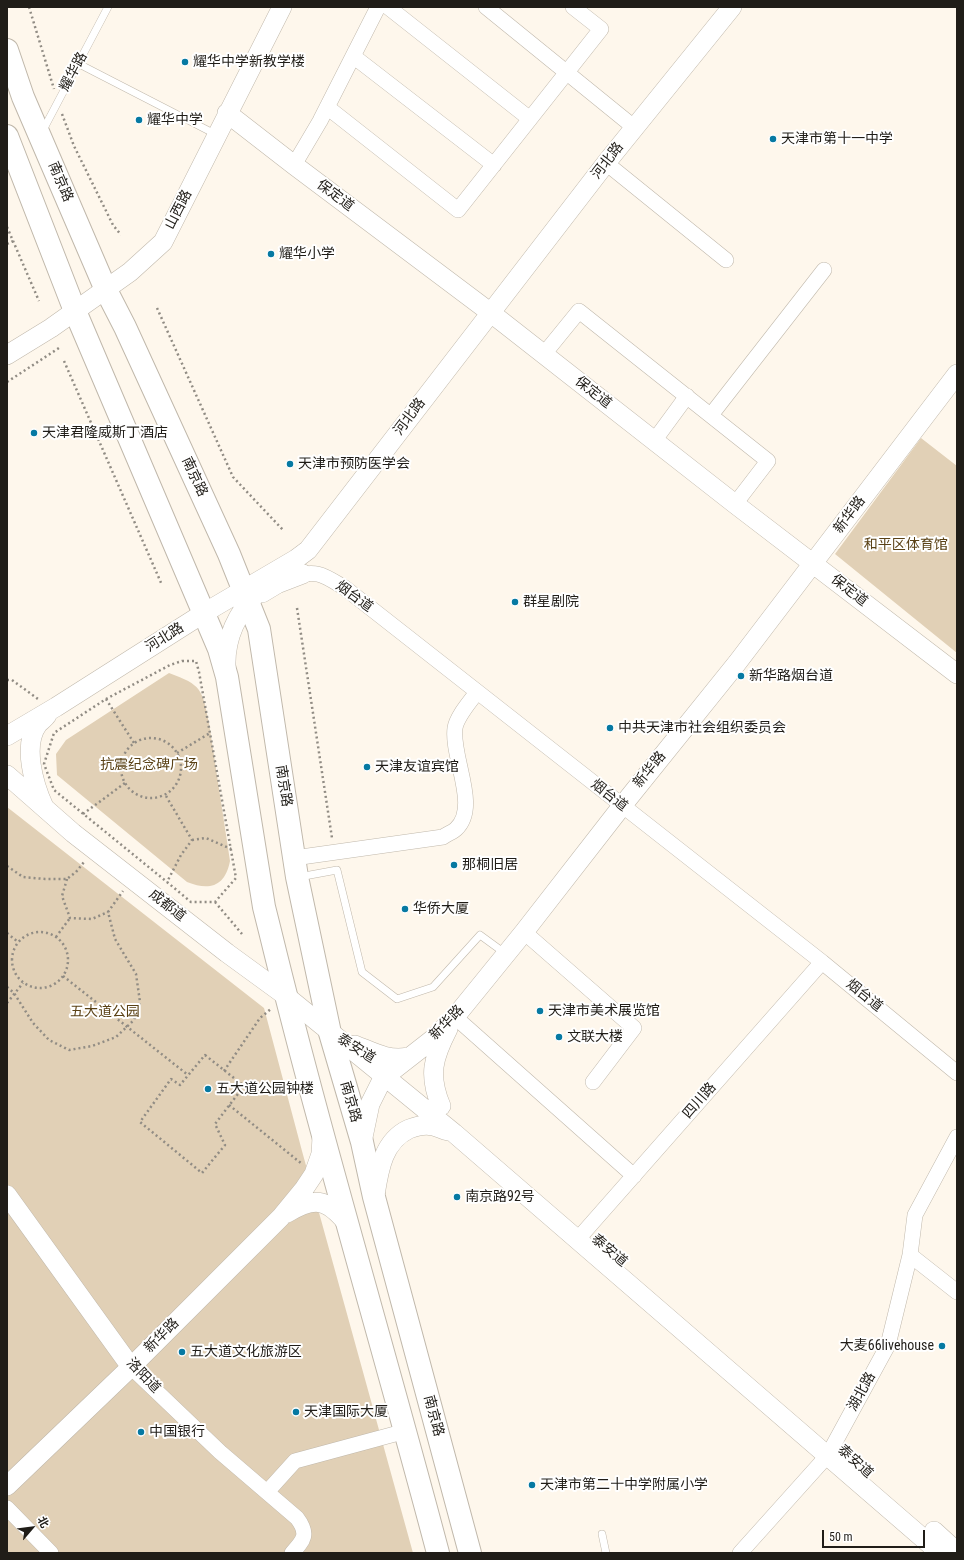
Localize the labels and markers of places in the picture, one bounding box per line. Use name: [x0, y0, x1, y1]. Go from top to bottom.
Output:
place label: 耀华中学新教学楼: [193, 54, 305, 70]
marker: 耀华中学新教学楼: [180, 57, 190, 67]
place label: 耀华中学: [147, 112, 203, 128]
marker: 耀华中学: [134, 115, 144, 125]
place label: 天津市第十一中学: [781, 131, 893, 147]
marker: 天津市第十一中学: [768, 134, 778, 144]
place label: 耀华小学: [279, 246, 335, 262]
marker: 耀华小学: [266, 249, 276, 259]
place label: 天津君隆威斯丁酒店: [42, 425, 168, 441]
marker: 天津君隆威斯丁酒店: [29, 428, 39, 438]
place label: 天津市预防医学会: [298, 456, 410, 472]
marker: 天津市预防医学会: [285, 459, 295, 469]
place label: 群星剧院: [523, 594, 579, 610]
marker: 群星剧院: [510, 597, 520, 607]
place label: 新华路烟台道: [749, 668, 833, 684]
marker: 新华路烟台道: [736, 671, 746, 681]
place label: 中共天津市社会组织委员会: [618, 720, 786, 736]
marker: 中共天津市社会组织委员会: [605, 723, 615, 733]
place label: 天津友谊宾馆: [375, 759, 459, 775]
marker: 天津友谊宾馆: [362, 762, 372, 772]
place label: 那桐旧居: [462, 857, 518, 873]
marker: 那桐旧居: [449, 860, 459, 870]
place label: 华侨大厦: [413, 901, 469, 917]
marker: 华侨大厦: [400, 904, 410, 914]
place label: 天津市美术展览馆: [548, 1003, 660, 1019]
marker: 天津市美术展览馆: [535, 1006, 545, 1016]
place label: 文联大楼: [567, 1029, 623, 1045]
marker: 文联大楼: [554, 1032, 564, 1042]
place label: 五大道公园钟楼: [216, 1081, 314, 1097]
marker: 五大道公园钟楼: [203, 1084, 213, 1094]
place label: 南京路92号: [465, 1189, 535, 1205]
marker: 南京路92号: [452, 1192, 462, 1202]
place label: 大麦66livehouse: [840, 1338, 934, 1354]
marker: 大麦66livehouse: [937, 1341, 947, 1351]
place label: 五大道文化旅游区: [190, 1344, 302, 1360]
marker: 五大道文化旅游区: [177, 1347, 187, 1357]
place label: 天津国际大厦: [304, 1404, 388, 1420]
marker: 天津国际大厦: [291, 1407, 301, 1417]
place label: 中国银行: [149, 1424, 205, 1440]
marker: 中国银行: [136, 1427, 146, 1437]
place label: 天津市第二十中学附属小学: [540, 1477, 708, 1493]
marker: 天津市第二十中学附属小学: [527, 1480, 537, 1490]

